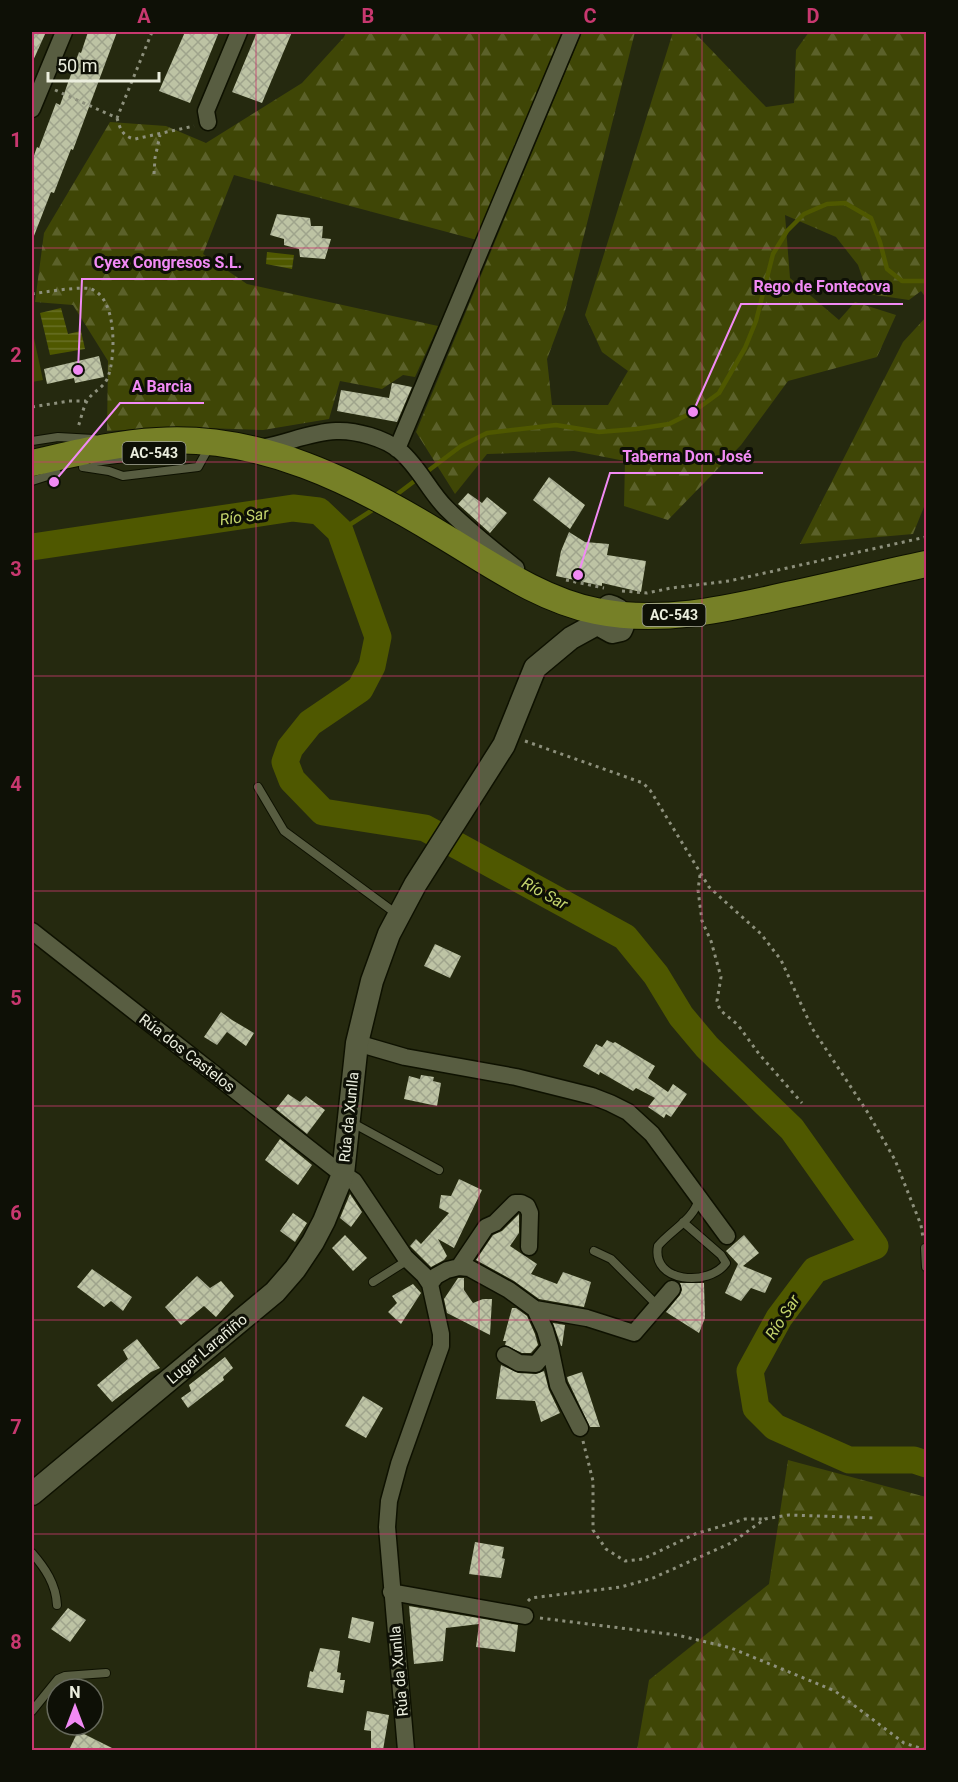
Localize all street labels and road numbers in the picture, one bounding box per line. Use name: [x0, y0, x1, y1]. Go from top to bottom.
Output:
road number: AC-543: [122, 442, 186, 464]
road number: AC-543: [642, 604, 706, 626]
street label: Rúa dos Castelos: [136, 1010, 238, 1096]
street label: Rúa da Xunlla: [335, 1071, 363, 1163]
street label: Lugar Larañiño: [163, 1310, 251, 1388]
street label: Rúa da Xunlla: [386, 1625, 412, 1717]

